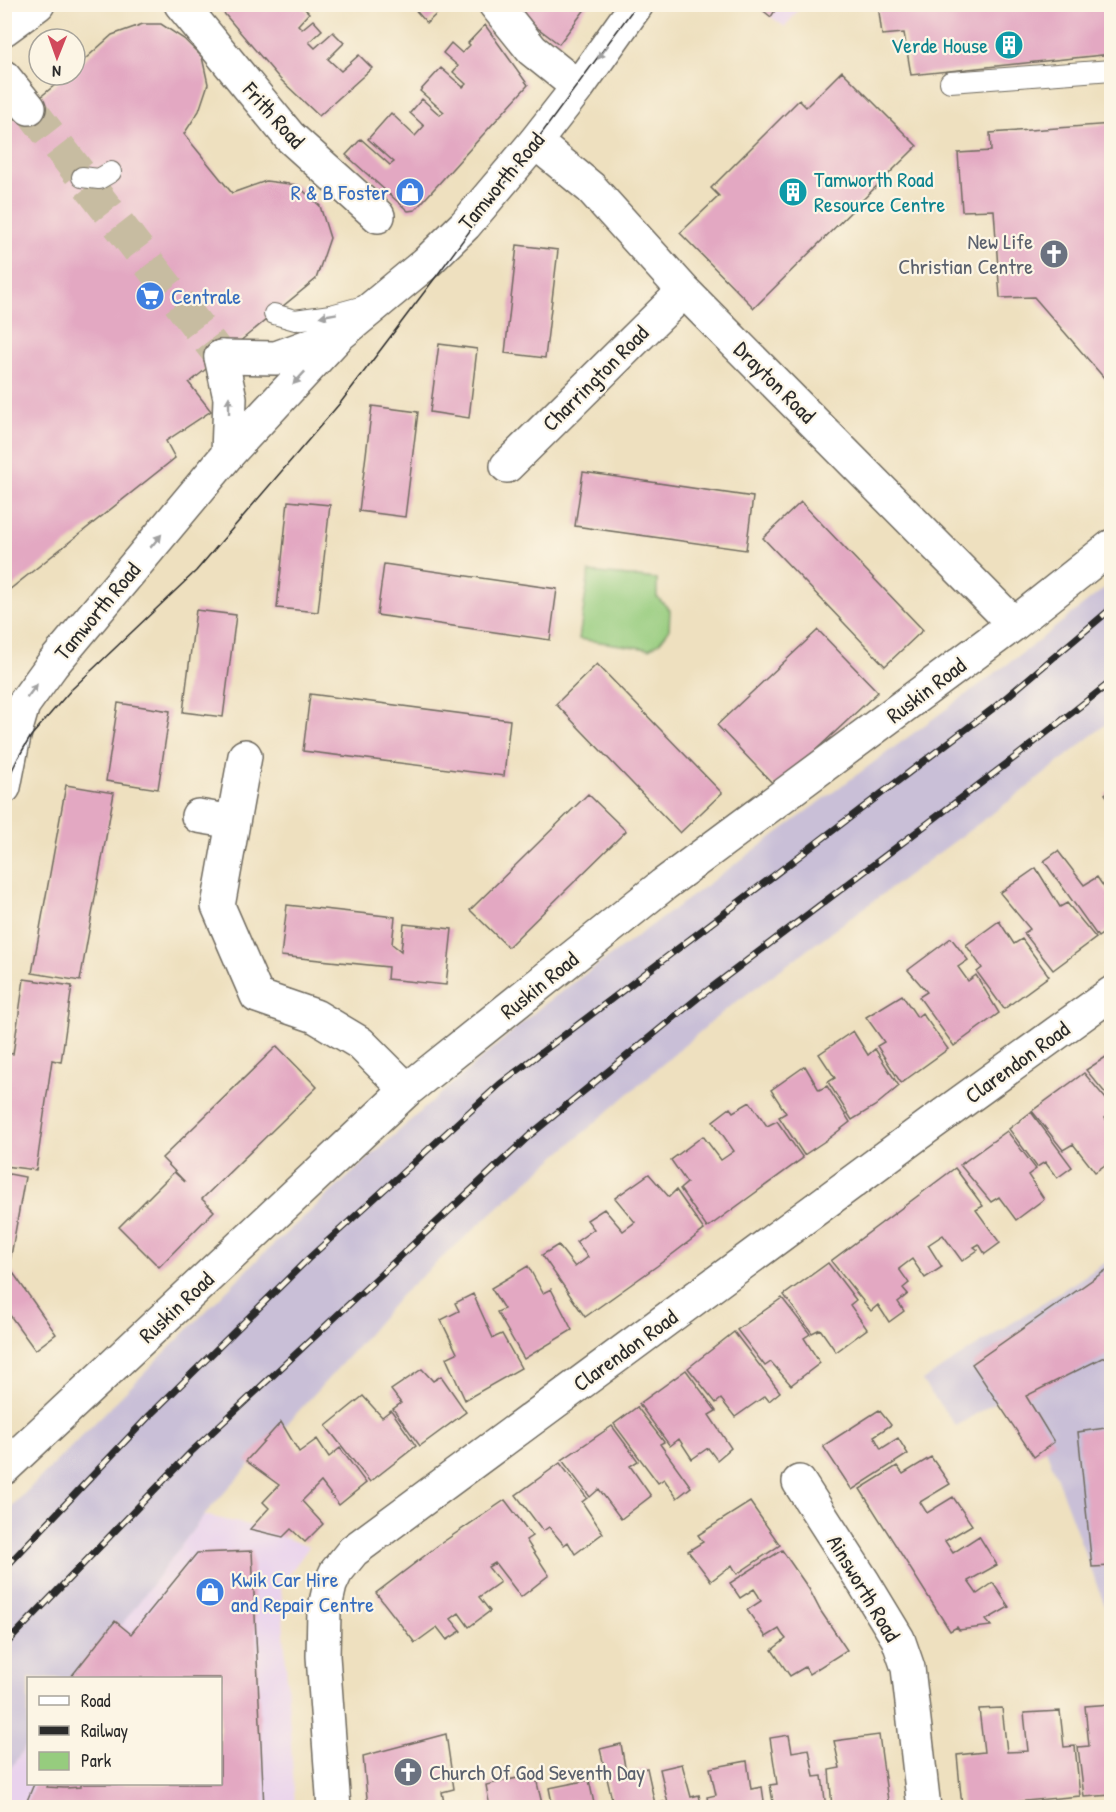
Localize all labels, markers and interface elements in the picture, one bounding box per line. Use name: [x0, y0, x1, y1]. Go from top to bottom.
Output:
north arrow: [27, 27, 87, 87]
building icon: Verde House: [993, 29, 1025, 61]
place label: Verde House: [891, 30, 988, 60]
one-way arrow: [598, 44, 609, 60]
text: N: [52, 61, 61, 83]
street label: Frith Road: [236, 75, 312, 155]
street label: Tamworth Road: [451, 125, 551, 236]
place label: Tamworth Road Resource Centre: [814, 164, 945, 219]
shop icon: R & B Foster: [394, 176, 426, 208]
building icon: Tamworth Road Resource Centre: [777, 176, 809, 208]
place label: R & B Foster: [291, 177, 390, 207]
place label: New Life Christian Centre: [898, 226, 1033, 281]
church icon: New Life Christian Centre: [1038, 238, 1070, 270]
supermarket icon: Centrale: [134, 280, 166, 312]
place label: Centrale: [171, 281, 241, 311]
one-way arrow: [318, 311, 337, 320]
street label: Charrington Road: [535, 318, 655, 438]
street label: Drayton Road: [727, 334, 823, 430]
one-way arrow: [293, 370, 307, 384]
one-way arrow: [224, 396, 234, 415]
one-way arrow: [149, 534, 162, 549]
street label: Tamworth Road: [47, 555, 147, 666]
street label: Ruskin Road: [880, 650, 972, 730]
one-way arrow: [26, 684, 38, 699]
street label: Ruskin Road: [494, 944, 585, 1026]
street label: Clarendon Road: [959, 1014, 1076, 1110]
street label: Ruskin Road: [132, 1264, 220, 1349]
street label: Clarendon Road: [567, 1302, 684, 1398]
street label: Ainsworth Road: [820, 1529, 908, 1647]
place label: Kwik Car Hire and Repair Centre: [231, 1564, 374, 1619]
shop icon: Kwik Car Hire and Repair Centre: [194, 1576, 226, 1608]
legend: [27, 1677, 222, 1785]
text: Road: [81, 1688, 111, 1713]
text: Railway: [81, 1718, 128, 1743]
text: Park: [81, 1748, 112, 1773]
church icon: Church Of God Seventh Day: [392, 1756, 424, 1788]
place label: Church Of God Seventh Day: [429, 1757, 645, 1787]

